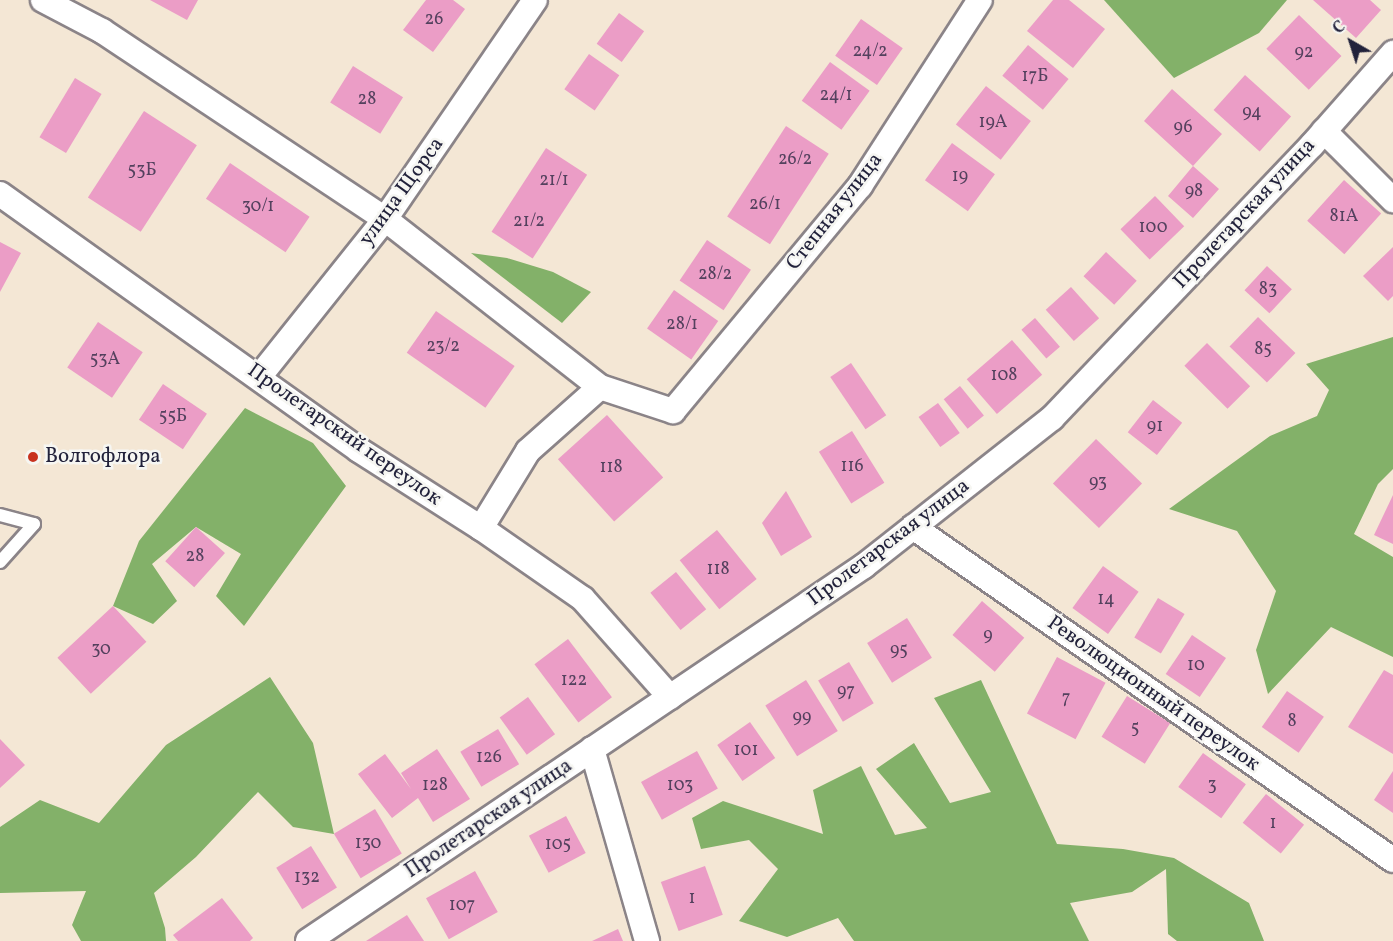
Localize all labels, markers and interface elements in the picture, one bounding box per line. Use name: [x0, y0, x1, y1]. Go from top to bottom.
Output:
house number: 26: [425, 9, 443, 31]
north arrow: [1321, 12, 1381, 72]
text: С: [1329, 16, 1351, 40]
house number: 24/2: [852, 41, 888, 63]
house number: 92: [1294, 42, 1314, 64]
house number: 17Б: [1022, 66, 1048, 88]
house number: 24/1: [820, 85, 852, 107]
house number: 28: [358, 89, 376, 111]
house number: 94: [1242, 102, 1262, 124]
house number: 19А: [979, 112, 1007, 134]
house number: 96: [1173, 117, 1193, 139]
street label: улица Щорса: [354, 133, 450, 251]
street label: Пролетарская улица: [1169, 133, 1321, 295]
street label: Степная улица: [781, 148, 889, 276]
house number: 26/2: [778, 149, 812, 171]
house number: 53Б: [128, 160, 156, 182]
house number: 19: [952, 166, 968, 188]
house number: 21/1: [539, 170, 569, 192]
house number: 98: [1185, 181, 1203, 203]
house number: 26/1: [749, 194, 781, 216]
house number: 30/1: [242, 196, 274, 218]
house number: 81А: [1330, 206, 1358, 228]
house number: 21/2: [513, 211, 545, 233]
house number: 100: [1139, 217, 1167, 239]
house number: 28/2: [698, 264, 732, 286]
house number: 83: [1259, 279, 1277, 301]
house number: 28/1: [666, 314, 698, 336]
house number: 23/2: [426, 336, 460, 358]
house number: 85: [1254, 339, 1272, 361]
house number: 53А: [90, 349, 120, 371]
street label: Пролетарский переулок: [242, 358, 446, 512]
house number: 108: [991, 365, 1017, 387]
house number: 55Б: [159, 406, 187, 428]
house number: 91: [1147, 416, 1163, 438]
place label: Волгофлора: [45, 444, 161, 470]
marker: Волгофлора: [26, 450, 40, 464]
house number: 116: [840, 456, 864, 478]
house number: 118: [599, 457, 623, 479]
house number: 93: [1089, 472, 1107, 494]
street label: Пролетарская улица: [803, 474, 975, 612]
house number: 28: [186, 546, 204, 568]
house number: 118: [706, 559, 730, 581]
house number: 14: [1097, 589, 1115, 611]
street label: Революционный переулок: [1042, 611, 1264, 777]
house number: 9: [983, 625, 993, 647]
house number: 30: [91, 639, 111, 661]
house number: 95: [890, 640, 908, 662]
house number: 10: [1187, 655, 1205, 677]
house number: 122: [561, 670, 587, 692]
house number: 97: [837, 681, 855, 703]
house number: 7: [1062, 688, 1070, 710]
house number: 99: [793, 707, 811, 729]
house number: 8: [1287, 711, 1297, 733]
house number: 5: [1131, 718, 1139, 740]
house number: 101: [734, 740, 758, 762]
house number: 126: [476, 747, 502, 769]
street label: Пролетарская улица: [400, 753, 578, 885]
house number: 128: [422, 775, 448, 797]
house number: 103: [667, 775, 693, 797]
house number: 3: [1207, 775, 1217, 797]
house number: 1: [1270, 813, 1276, 835]
house number: 130: [355, 833, 381, 855]
house number: 105: [545, 834, 571, 856]
house number: 132: [294, 867, 320, 889]
house number: 1: [689, 888, 695, 910]
house number: 107: [449, 895, 475, 917]

